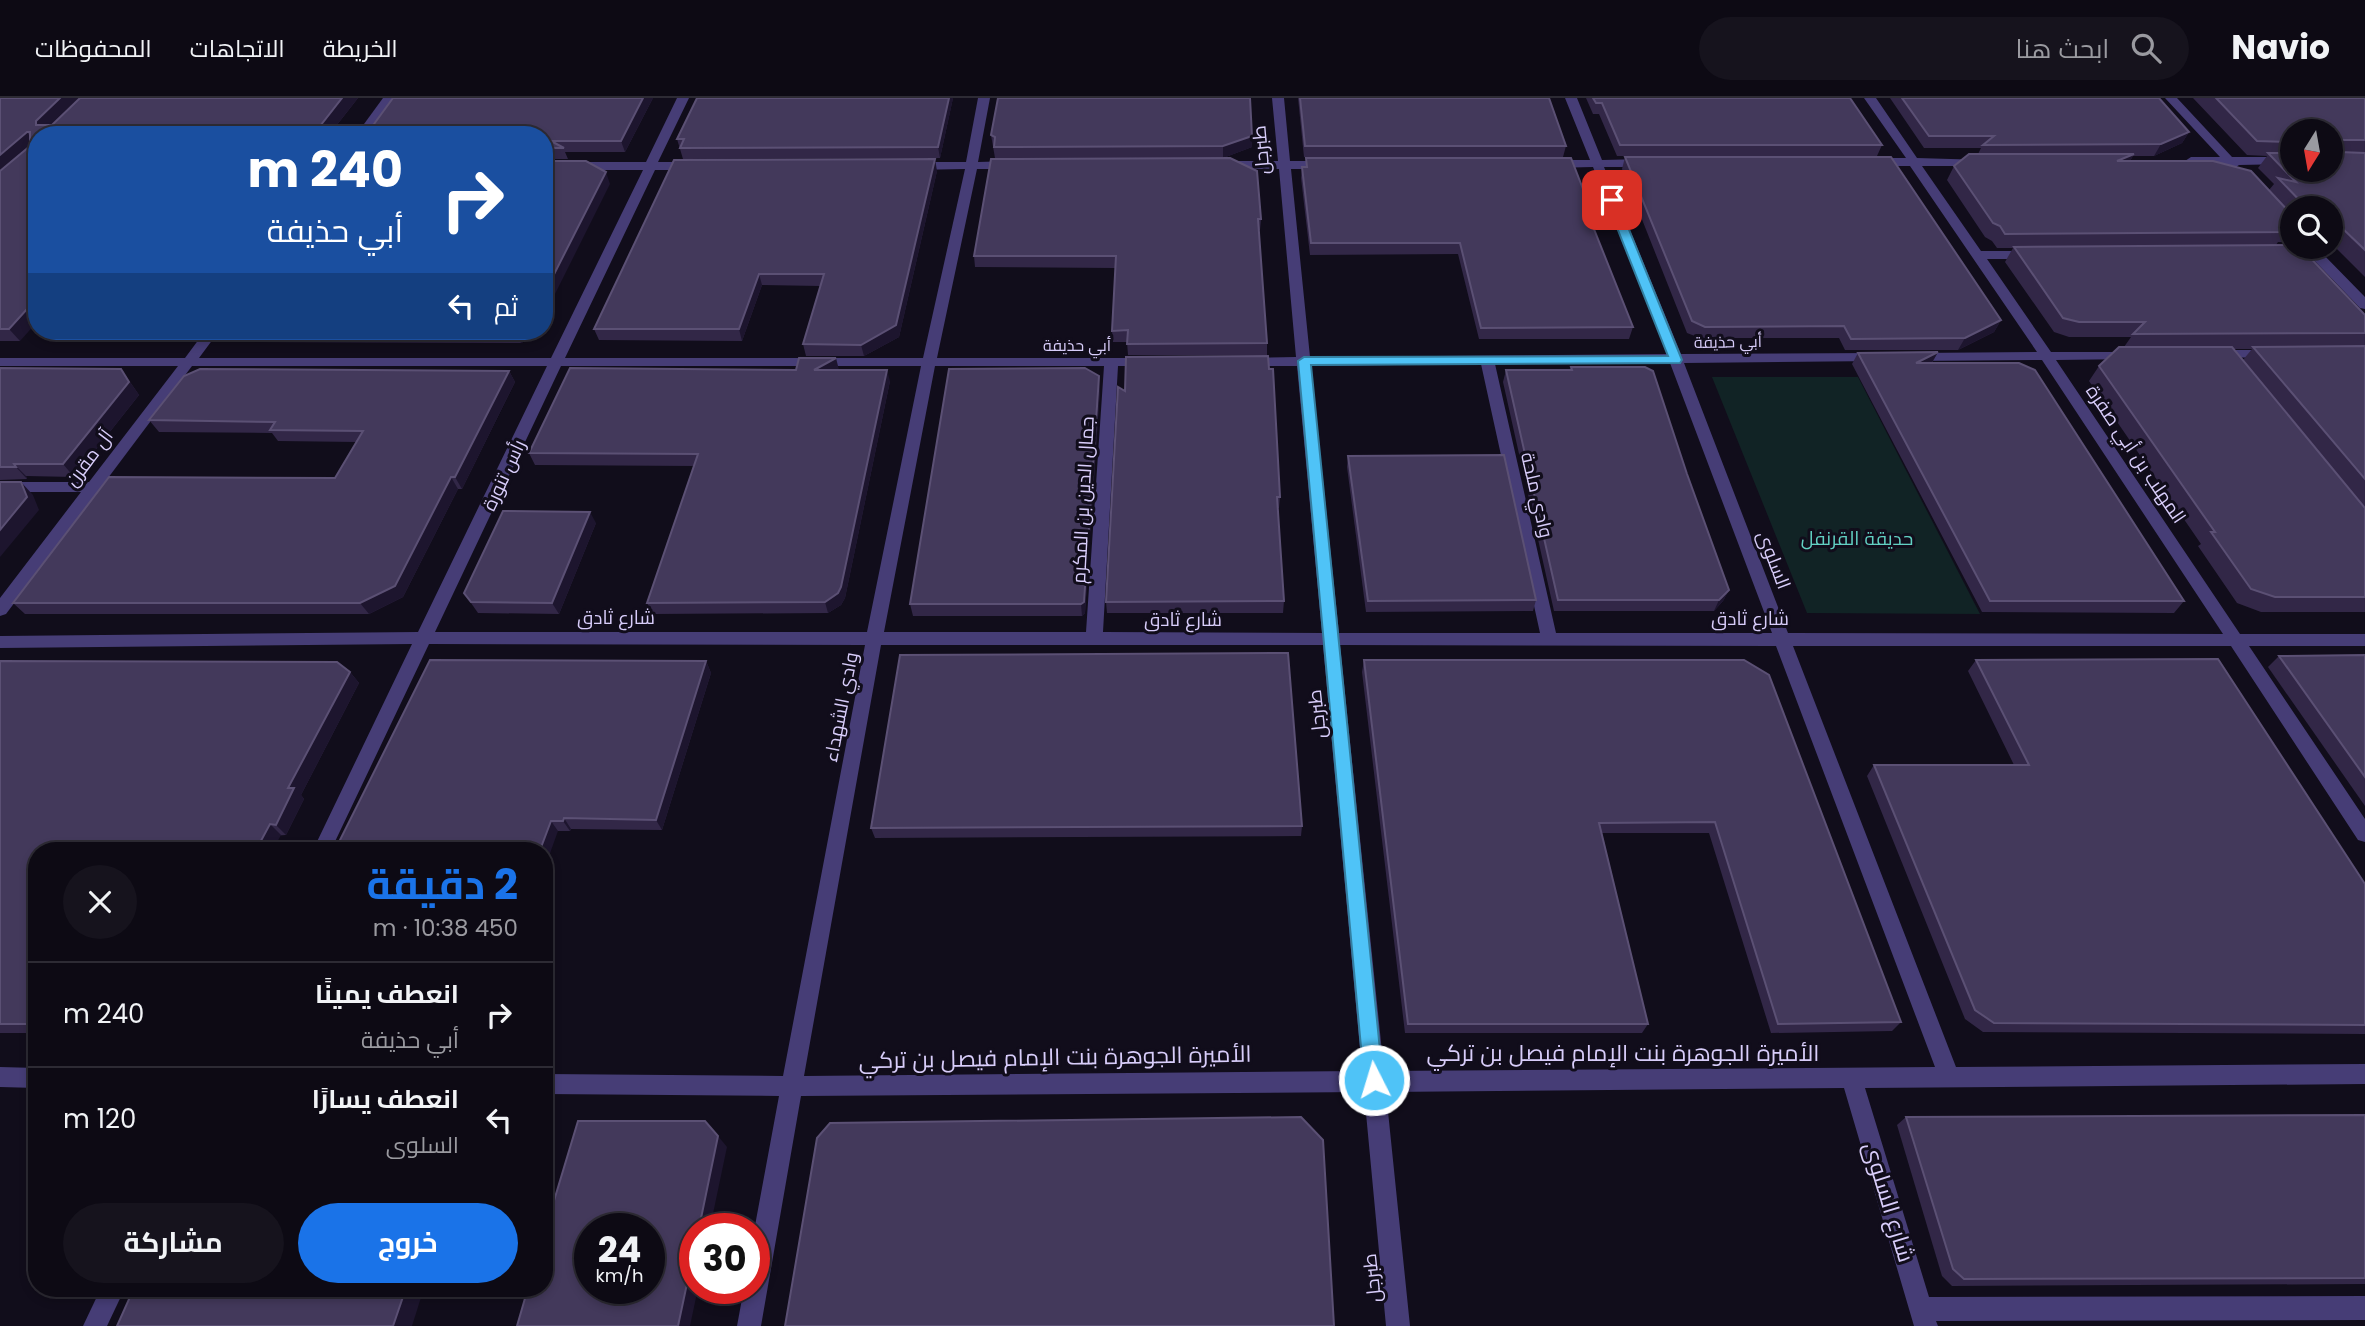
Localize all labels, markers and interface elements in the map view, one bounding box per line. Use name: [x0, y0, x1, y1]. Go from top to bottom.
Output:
search box: [1699, 17, 2189, 80]
text: Navio: [2231, 24, 2330, 71]
icon: search: [2127, 29, 2165, 67]
text: ابحث هنا: [2016, 31, 2109, 67]
text: المحفوظات: [35, 32, 152, 65]
text: الاتجاهات: [190, 32, 285, 65]
text: الخريطة: [323, 32, 398, 65]
north arrow: [2280, 119, 2343, 182]
map controls: [2280, 119, 2343, 259]
street label: طبرجل: [1245, 124, 1277, 176]
text: 240 m: [248, 136, 403, 204]
icon: right: [427, 154, 518, 245]
pin: [1582, 170, 1642, 230]
icon: arrive: [1593, 181, 1631, 219]
button: search: [2280, 196, 2343, 259]
text: أبي حذيفة: [267, 208, 403, 253]
icon: left: [442, 287, 480, 325]
text: ثم: [494, 289, 518, 325]
street label: أبي حذيفة: [1694, 330, 1762, 356]
street label: أبي حذيفة: [1043, 334, 1111, 359]
street label: المهلب بن أبي صفرة: [2079, 379, 2193, 529]
street label: جمال الدين بن المكرم: [1065, 416, 1101, 584]
street label: آل مقرن: [58, 424, 120, 492]
street label: رأس تنورة: [476, 435, 532, 515]
street label: وادي ملحة: [1513, 449, 1560, 541]
park label: حديقة القرنفل: [1801, 525, 1913, 552]
street label: السلوى: [1751, 527, 1797, 593]
street label: شارع ثادق: [577, 604, 655, 631]
street label: شارع ثادق: [1711, 605, 1789, 632]
street label: شارع ثادق: [1144, 606, 1222, 633]
street label: وادي الشهداء: [817, 650, 866, 765]
street label: طبرجل: [1301, 688, 1333, 740]
text: 2 دقيقة: [366, 855, 518, 914]
button: close: [63, 865, 137, 939]
text: 450 m · 10:38: [373, 912, 518, 944]
text: انعطف يمينًا: [315, 976, 459, 1012]
text: 240 m: [63, 996, 144, 1032]
icon: right: [480, 996, 518, 1034]
text: أبي حذيفة: [361, 1024, 459, 1056]
street label: الأميرة الجوهرة بنت الإمام فيصل بن تركي: [1426, 1037, 1820, 1071]
street label: الأميرة الجوهرة بنت الإمام فيصل بن تركي: [858, 1038, 1252, 1078]
position arrow: [1337, 1043, 1411, 1117]
text: انعطف يسارًا: [312, 1081, 459, 1117]
text: 120 m: [63, 1101, 136, 1137]
icon: left: [480, 1101, 518, 1139]
text: السلوى: [386, 1129, 459, 1161]
street label: شارع السلوى: [1856, 1138, 1922, 1266]
button: مشاركة: [63, 1203, 284, 1283]
button: خروج: [298, 1203, 518, 1283]
speed limit sign: 30: [679, 1213, 770, 1304]
text: 24: [598, 1225, 641, 1274]
street label: طبرجل: [1356, 1252, 1388, 1304]
text: km/h: [596, 1263, 643, 1288]

